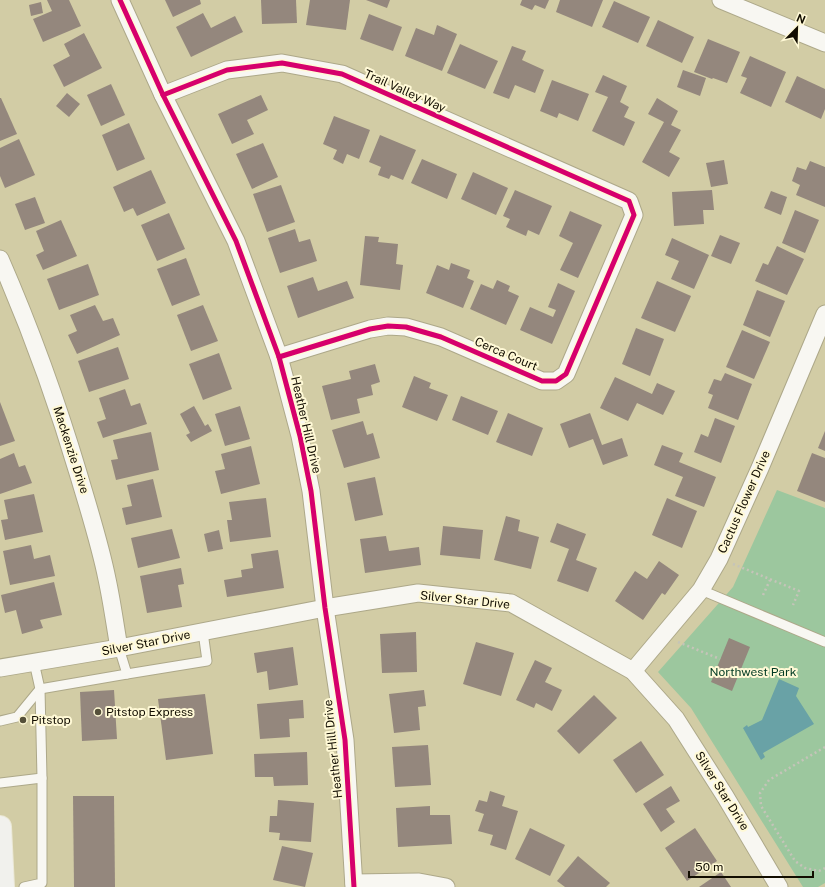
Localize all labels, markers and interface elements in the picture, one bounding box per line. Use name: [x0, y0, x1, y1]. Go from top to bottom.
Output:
north arrow: [777, 8, 817, 48]
text: N: [795, 12, 807, 26]
street label: Trail Valley Way: [362, 67, 448, 115]
street label: Cerca Court: [472, 334, 540, 374]
street label: Heather Hill Drive: [288, 375, 324, 475]
street label: Mackenzie Drive: [50, 405, 92, 496]
street label: Cactus Flower Drive: [715, 448, 773, 556]
street label: Silver Star Drive: [419, 588, 511, 612]
street label: Silver Star Drive: [100, 627, 192, 658]
park label: Northwest Park: [710, 665, 797, 679]
street label: Heather Hill Drive: [321, 699, 345, 799]
place label: Pitstop Express: [106, 705, 193, 719]
marker: Pitstop Express: [93, 707, 103, 717]
place label: Pitstop: [31, 713, 71, 727]
marker: Pitstop: [18, 715, 28, 725]
street label: Silver Star Drive: [692, 749, 752, 833]
scale bar: [689, 853, 813, 879]
text: 50 m: [695, 860, 723, 874]

